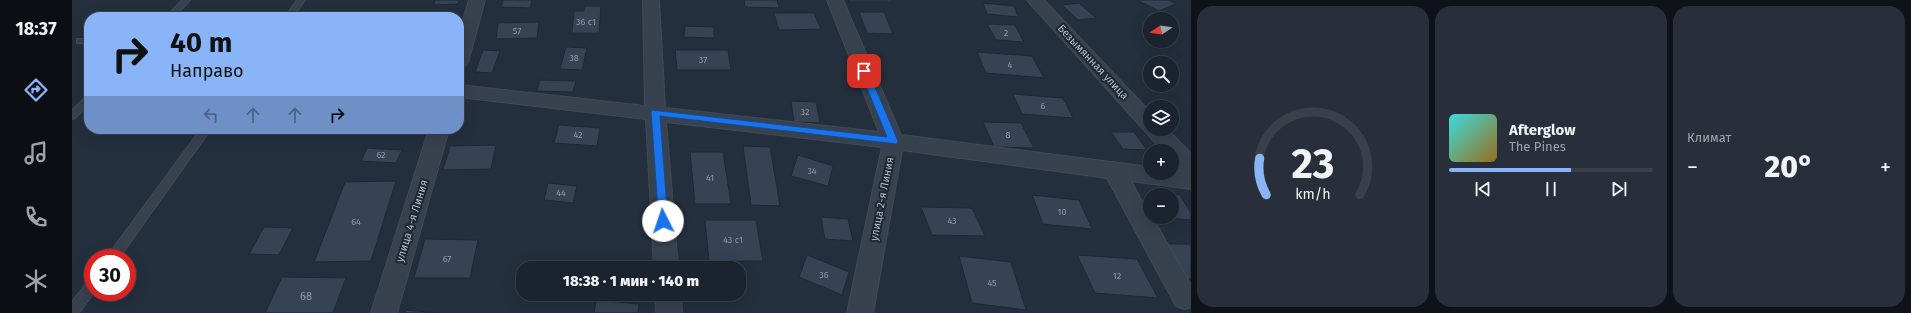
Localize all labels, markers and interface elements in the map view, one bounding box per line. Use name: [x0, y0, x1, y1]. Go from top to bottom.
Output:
north arrow: [1143, 12, 1179, 48]
map controls: [1143, 12, 1179, 224]
house number: 36 с1: [576, 17, 596, 27]
text: 18:37: [15, 18, 57, 40]
street label: Безымянная улица: [1055, 22, 1131, 102]
text: 40 m: [170, 26, 233, 59]
house number: 57: [513, 26, 521, 36]
icon: right: [104, 28, 156, 80]
house number: 2: [1004, 28, 1008, 38]
house number: 38: [569, 53, 579, 63]
pin: [847, 54, 881, 88]
house number: 37: [699, 55, 707, 65]
button: search: [1143, 56, 1179, 92]
text: Направо: [170, 60, 244, 82]
icon: arrive: [853, 60, 875, 82]
house number: 4: [1008, 60, 1013, 70]
icon: directions: [22, 76, 50, 104]
button: layers: [1143, 100, 1179, 136]
house number: 6: [1041, 101, 1046, 111]
icon: left: [200, 104, 222, 126]
icon: ahead: [242, 104, 264, 126]
icon: ahead: [284, 104, 306, 126]
icon: right: [326, 104, 348, 126]
house number: 32: [801, 107, 809, 117]
text: Afterglow: [1509, 121, 1575, 139]
house number: 42: [573, 130, 583, 140]
house number: 8: [1006, 130, 1011, 140]
text: Климат: [1687, 130, 1731, 145]
text: 23: [1292, 138, 1334, 188]
icon: music: [22, 139, 50, 167]
text: The Pines: [1509, 139, 1566, 154]
button: +: [1143, 144, 1179, 180]
text: 20°: [1764, 149, 1814, 185]
house number: 62: [376, 150, 386, 160]
text: −: [1687, 154, 1698, 181]
text: +: [1880, 154, 1891, 181]
street label: улица 2-я Линия: [867, 156, 897, 242]
house number: 34: [807, 166, 817, 176]
house number: 41: [706, 173, 714, 183]
street label: улица 4-я Линия: [393, 178, 431, 264]
icon: previous: [1472, 178, 1494, 200]
icon: pause: [1540, 178, 1562, 200]
icon: next: [1608, 178, 1630, 200]
text: km/h: [1295, 185, 1331, 202]
house number: 44: [556, 188, 566, 198]
button: −: [1143, 188, 1179, 224]
position arrow: [642, 200, 684, 242]
icon: phone: [22, 203, 50, 231]
house number: 10: [1058, 207, 1066, 217]
house number: 43: [947, 216, 957, 226]
house number: 64: [351, 217, 361, 227]
house number: 43 с1: [723, 235, 743, 245]
speed limit sign: 30: [84, 249, 136, 301]
house number: 67: [443, 254, 451, 264]
icon: climate: [22, 267, 50, 295]
house number: 36: [819, 270, 829, 280]
house number: 12: [1113, 271, 1121, 281]
text: 18:38 · 1 мин · 140 m: [563, 272, 699, 290]
house number: 45: [987, 278, 997, 288]
house number: 68: [300, 290, 312, 303]

